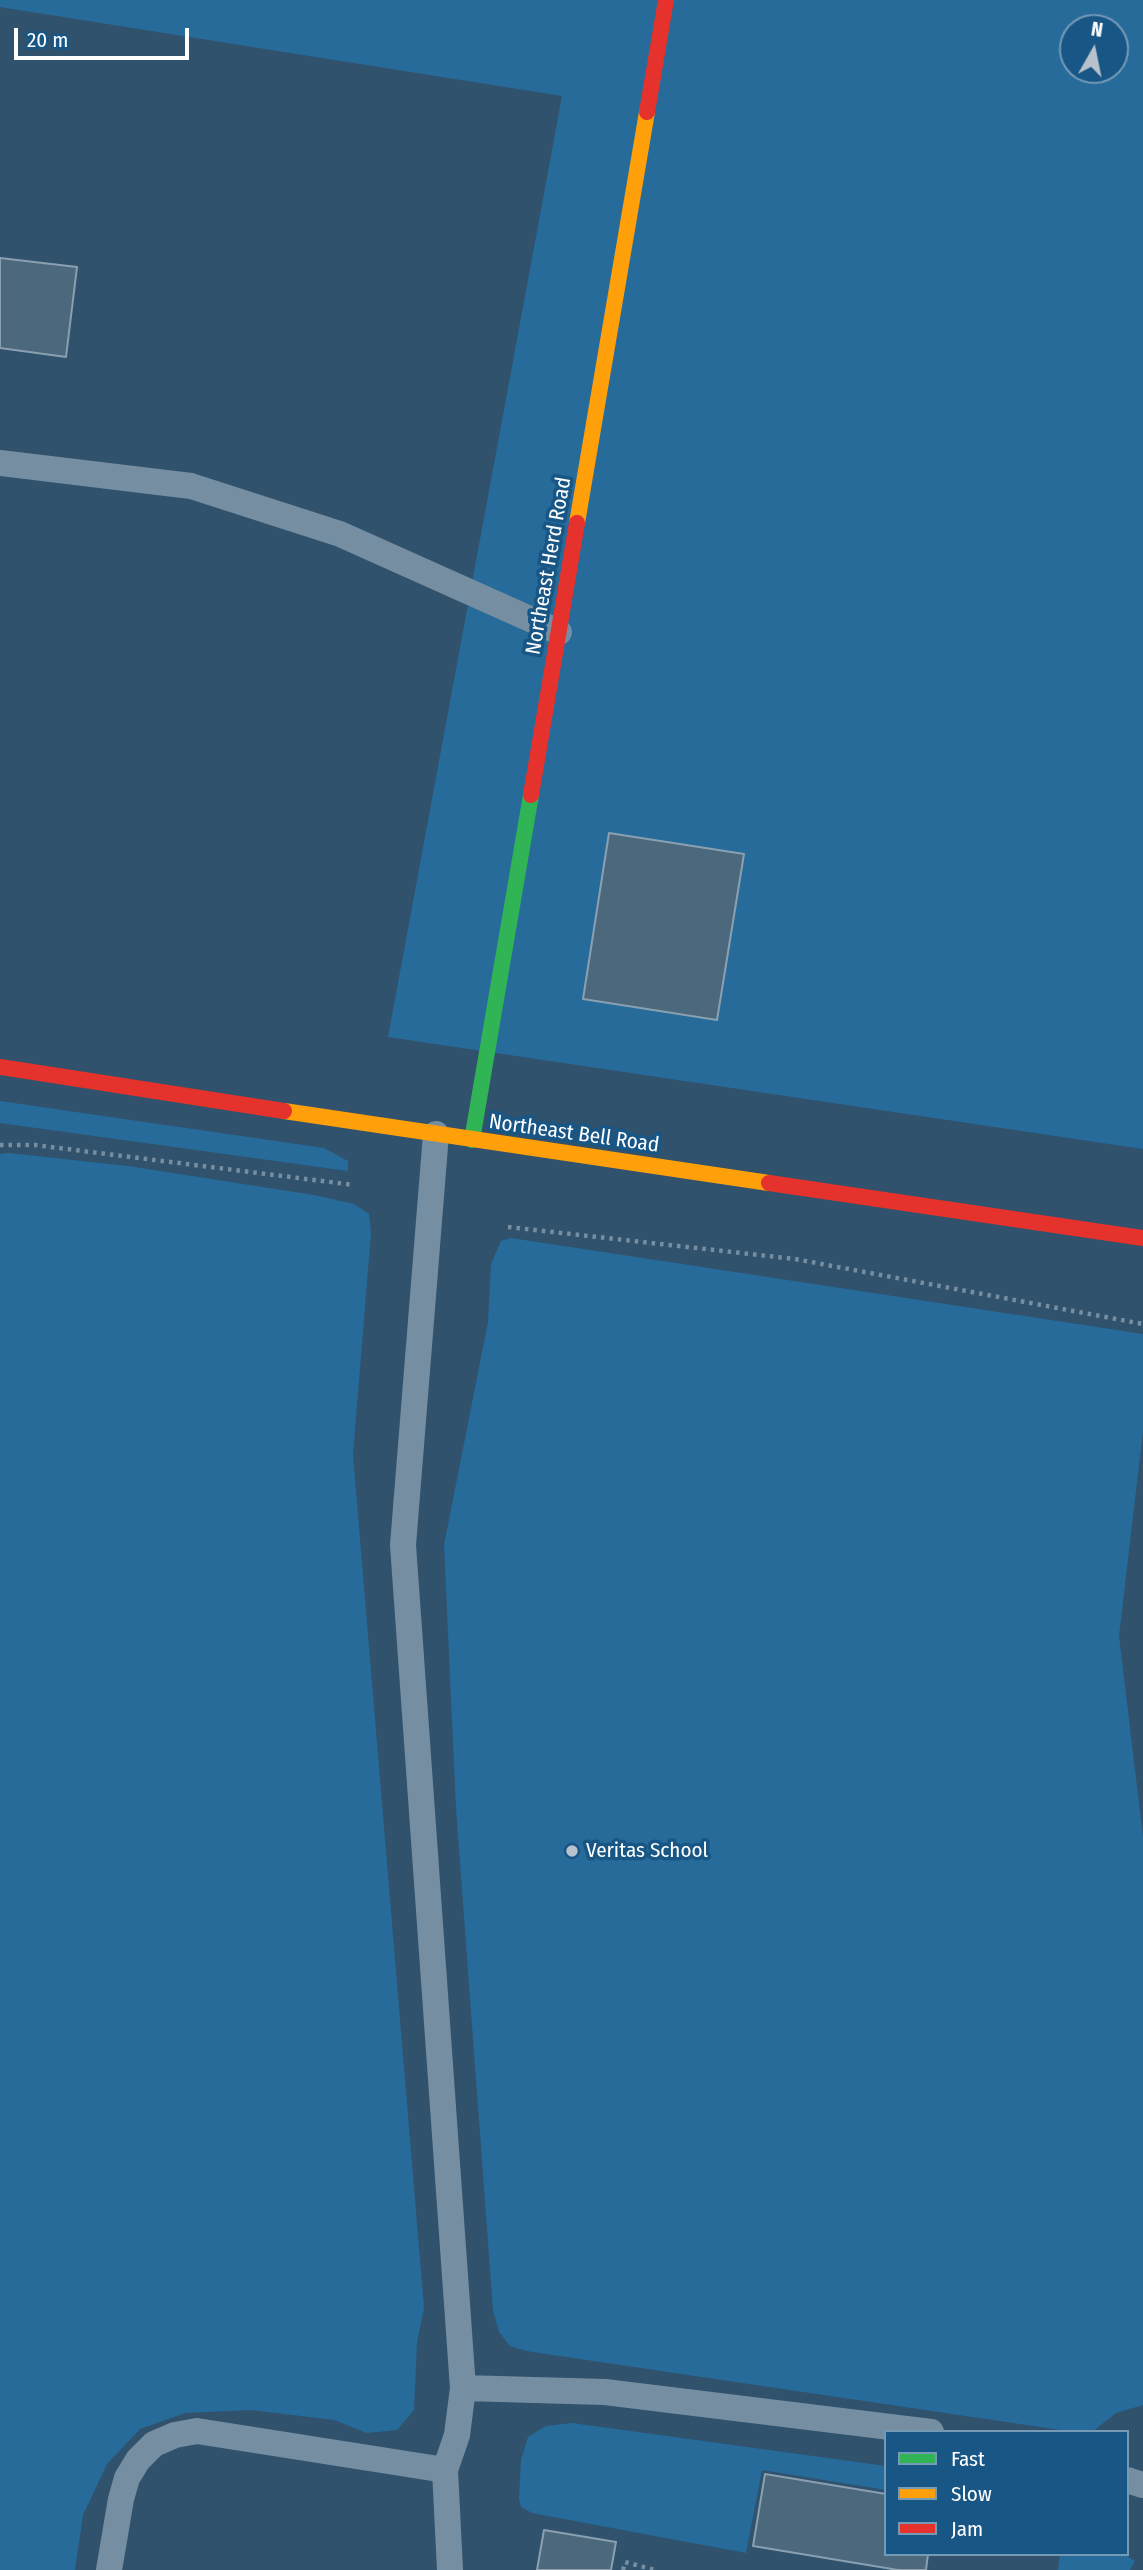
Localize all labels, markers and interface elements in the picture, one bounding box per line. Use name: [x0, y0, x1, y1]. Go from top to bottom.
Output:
scale bar: [18, 14, 192, 58]
north arrow: [1059, 14, 1129, 84]
text: N: [1090, 17, 1104, 42]
text: 20 m: [27, 27, 68, 53]
street label: Northeast Herd Road: [521, 475, 577, 657]
street label: Northeast Bell Road: [487, 1110, 661, 1158]
place label: Veritas School: [586, 1838, 708, 1864]
marker: Veritas School: [564, 1843, 580, 1859]
legend: [884, 2430, 1129, 2556]
text: Fast: [951, 2446, 985, 2472]
text: Slow: [951, 2481, 992, 2507]
text: Jam: [951, 2516, 983, 2542]

